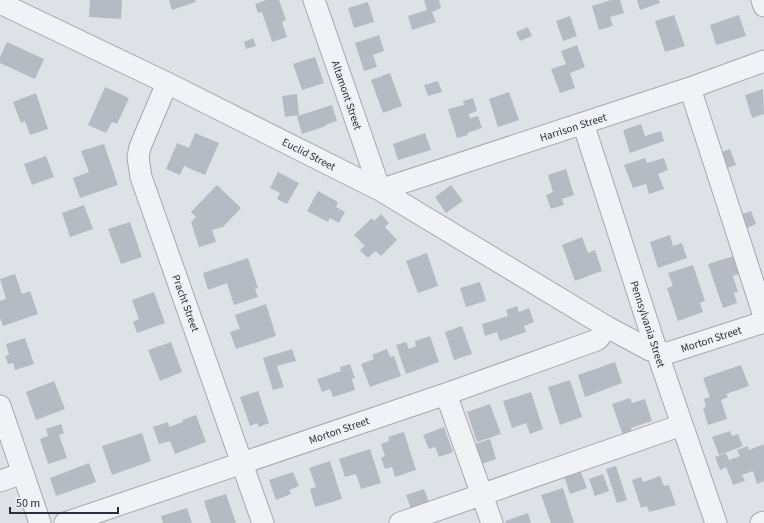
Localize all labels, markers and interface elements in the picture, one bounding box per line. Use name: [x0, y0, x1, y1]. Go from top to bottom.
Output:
street label: Altamont Street: [328, 58, 365, 132]
street label: Harrison Street: [538, 110, 609, 145]
street label: Euclid Street: [279, 135, 338, 174]
street label: Pracht Street: [168, 273, 203, 334]
street label: Pennsylvania Street: [626, 279, 669, 370]
street label: Morton Street: [679, 323, 744, 356]
street label: Morton Street: [307, 413, 372, 448]
scale bar: [10, 489, 118, 515]
text: 50 m: [16, 495, 40, 512]

